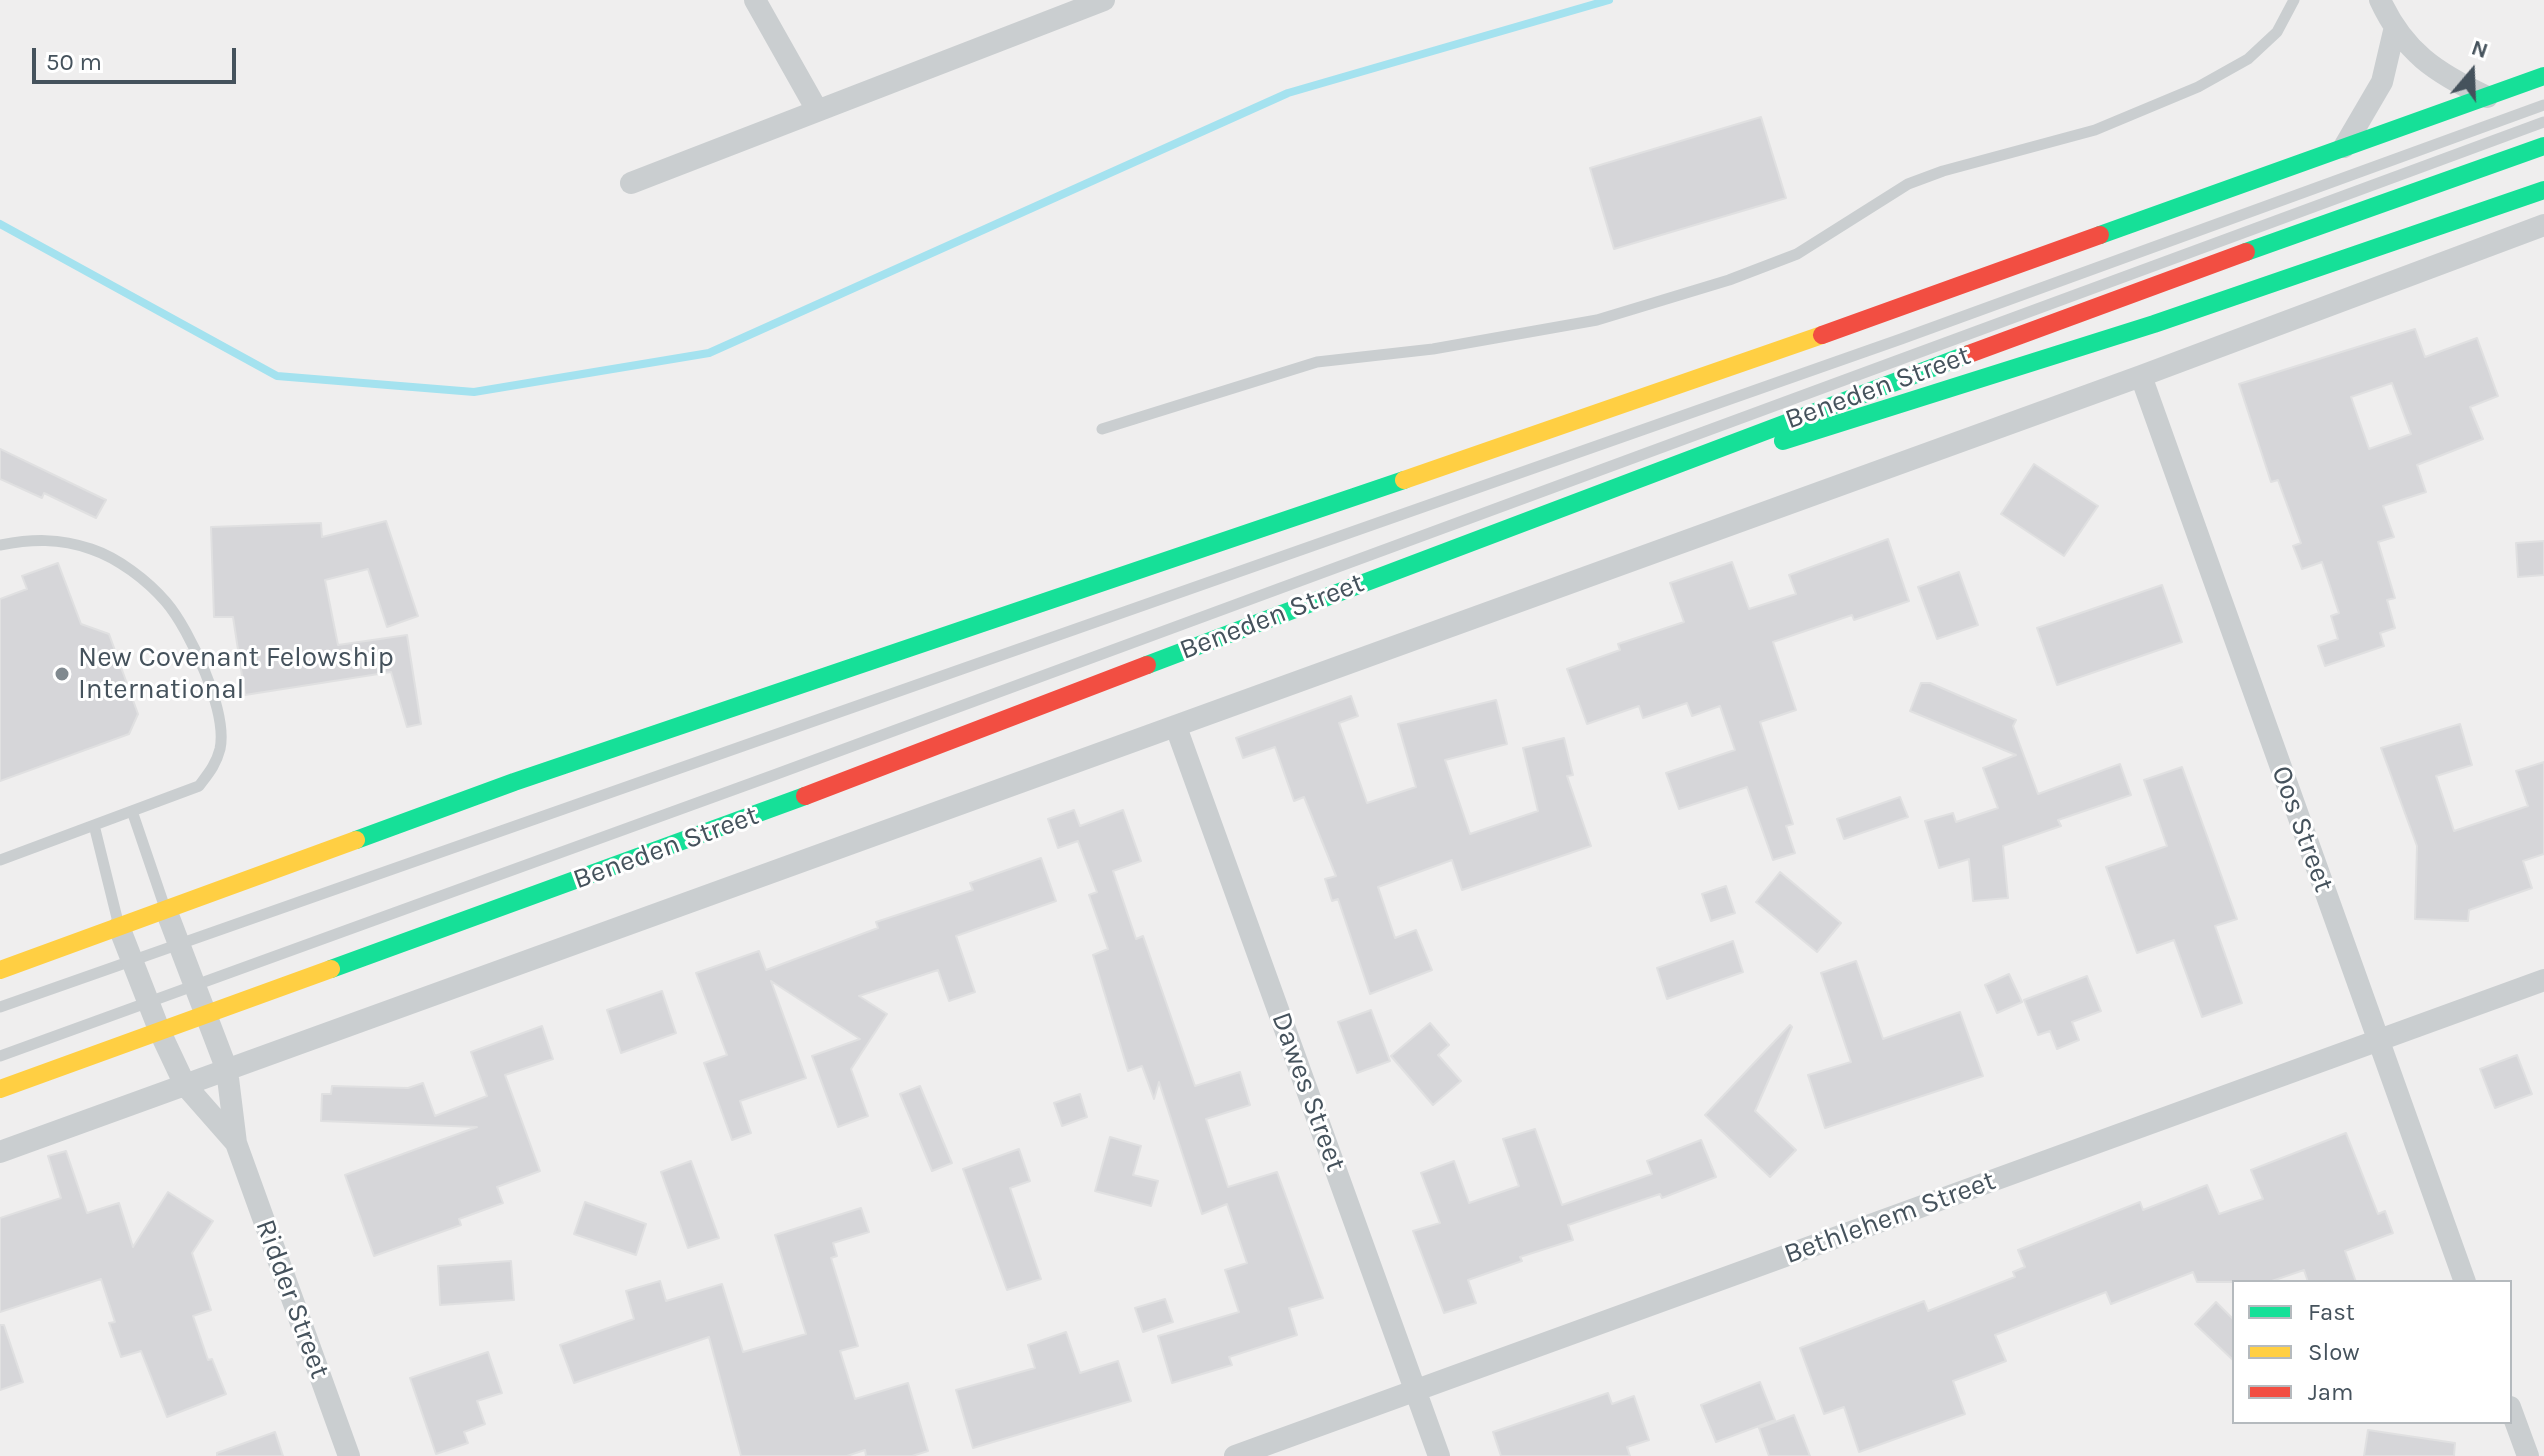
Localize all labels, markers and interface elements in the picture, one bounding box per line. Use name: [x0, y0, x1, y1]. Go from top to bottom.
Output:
scale bar: [36, 32, 240, 82]
north arrow: [2432, 32, 2512, 112]
text: N: [2468, 34, 2492, 64]
text: 50 m: [46, 48, 102, 76]
street label: Beneden Street: [1781, 339, 1975, 437]
street label: Beneden Street: [1175, 566, 1369, 668]
place label: New Covenant Felowship International: [78, 641, 394, 707]
marker: New Covenant Felowship International: [53, 665, 71, 683]
street label: Oos Street: [2264, 761, 2340, 897]
street label: Beneden Street: [569, 799, 763, 897]
street label: Dawes Street: [1264, 1008, 1352, 1176]
street label: Bethlehem Street: [1780, 1164, 2000, 1272]
street label: Ridder Street: [248, 1215, 336, 1383]
legend: [2232, 1280, 2512, 1424]
text: Fast: [2308, 1298, 2355, 1326]
text: Slow: [2308, 1338, 2360, 1366]
text: Jam: [2308, 1378, 2353, 1406]

